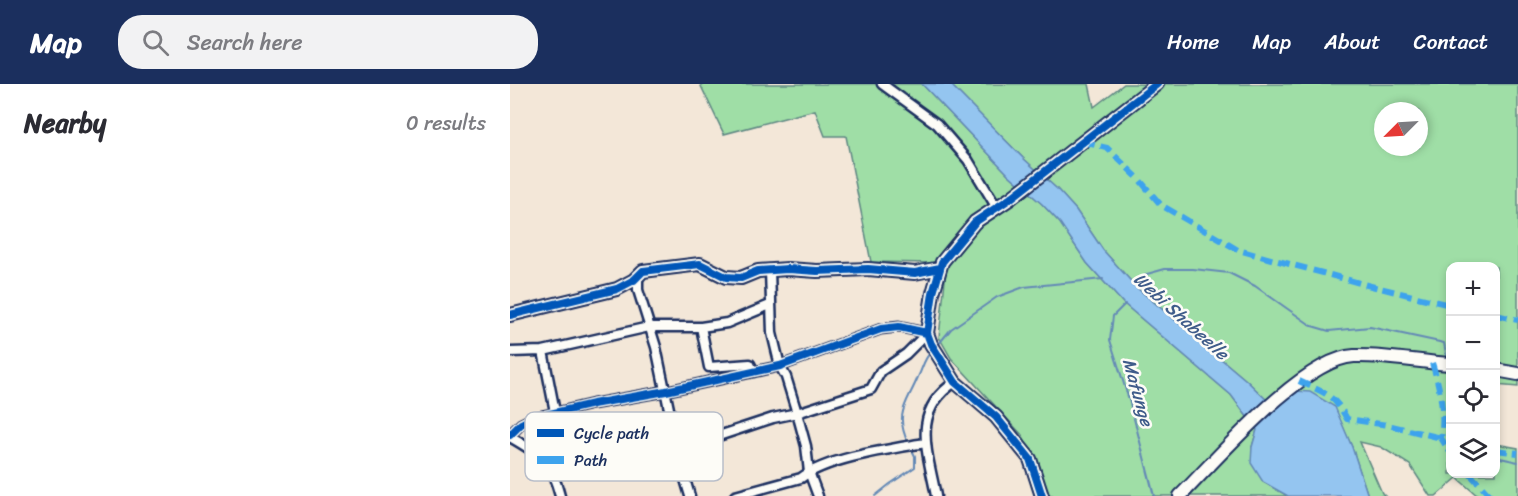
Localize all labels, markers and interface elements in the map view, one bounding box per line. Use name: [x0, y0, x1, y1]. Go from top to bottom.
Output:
search box: [118, 15, 538, 69]
text: Map: [30, 18, 82, 67]
text: Search here: [187, 23, 303, 62]
text: Home: [1167, 23, 1219, 61]
text: Map: [1252, 23, 1291, 61]
text: About: [1324, 23, 1381, 61]
text: Contact: [1414, 23, 1488, 61]
icon: search: [139, 26, 172, 59]
text: Nearby: [24, 100, 106, 146]
north arrow: [1374, 102, 1428, 156]
text: 0 results: [406, 106, 486, 141]
map controls: [1446, 262, 1500, 478]
button: +: [1446, 262, 1500, 316]
water label: Webi Shabeelle: [1126, 264, 1238, 369]
button: −: [1446, 316, 1500, 370]
water label: Mafunge: [1113, 355, 1164, 432]
button: locate: [1446, 370, 1500, 424]
legend: [525, 412, 723, 481]
text: Cycle path: [574, 419, 649, 448]
button: layers: [1446, 424, 1500, 478]
text: Path: [574, 446, 607, 475]

